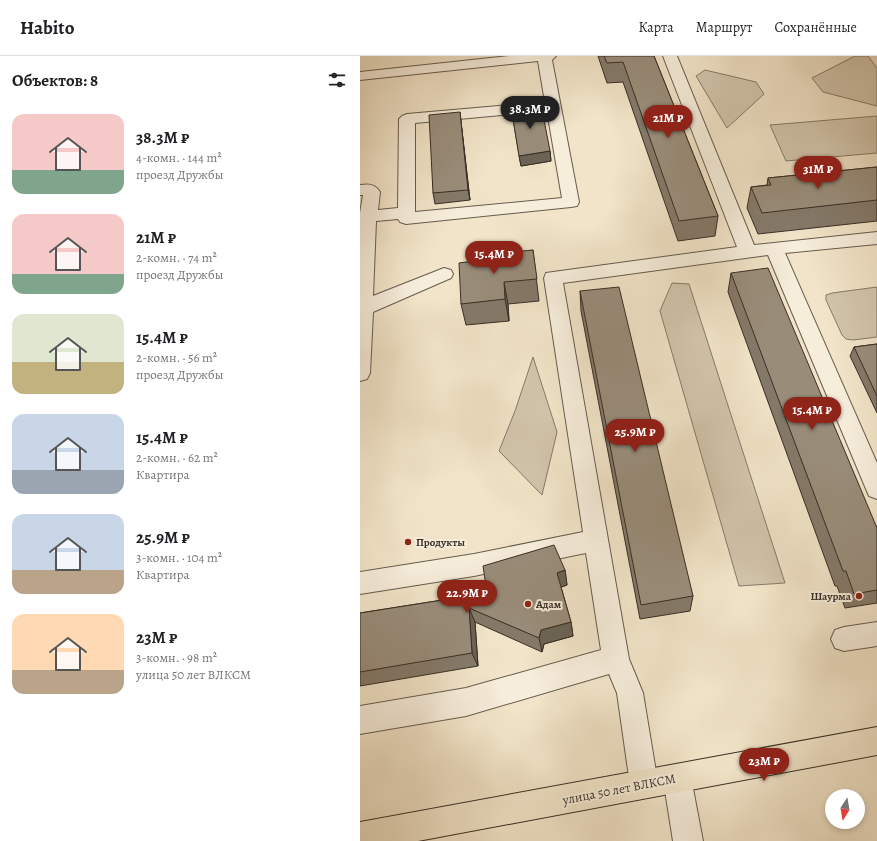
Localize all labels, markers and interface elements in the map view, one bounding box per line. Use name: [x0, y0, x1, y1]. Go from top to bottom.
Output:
text: Habito: [20, 15, 74, 41]
text: Карта: [639, 18, 674, 37]
text: Маршрут: [696, 18, 752, 37]
text: Сохранённые: [774, 18, 857, 37]
text: Объектов: 8: [12, 69, 98, 92]
icon: filters: [326, 69, 348, 91]
pin: 38.3M ₽: [493, 96, 567, 130]
text: 38.3M ₽: [510, 100, 550, 117]
pin: 21M ₽: [640, 105, 696, 139]
text: 21M ₽: [653, 109, 683, 126]
text: 38.3M ₽: [136, 126, 189, 149]
icon: home: [44, 130, 92, 178]
text: 4-комн. · 144 m²: [136, 149, 222, 166]
pin: 31M ₽: [790, 156, 846, 190]
text: 31M ₽: [803, 160, 833, 177]
text: проезд Дружбы: [136, 166, 223, 183]
text: 21M ₽: [136, 226, 176, 249]
icon: home: [44, 230, 92, 278]
pin: 15.4M ₽: [457, 241, 531, 275]
text: 15.4M ₽: [474, 245, 514, 262]
text: 2-комн. · 74 m²: [136, 249, 217, 266]
text: проезд Дружбы: [136, 266, 223, 283]
text: 15.4M ₽: [136, 326, 188, 349]
icon: home: [44, 330, 92, 378]
text: 2-комн. · 56 m²: [136, 349, 217, 366]
text: проезд Дружбы: [136, 366, 223, 383]
pin: 15.4M ₽: [775, 397, 849, 431]
text: 15.4M ₽: [792, 401, 832, 418]
pin: 25.9M ₽: [598, 419, 672, 453]
text: 25.9M ₽: [614, 423, 656, 440]
text: 15.4M ₽: [136, 426, 188, 449]
icon: home: [44, 430, 92, 478]
text: 2-комн. · 62 m²: [136, 449, 218, 466]
text: Квартира: [136, 466, 190, 483]
text: 25.9M ₽: [136, 526, 190, 549]
icon: home: [44, 530, 92, 578]
place label: Продукты: [416, 535, 465, 550]
marker: Продукты: [403, 537, 413, 547]
text: 3-комн. · 104 m²: [136, 549, 222, 566]
text: Квартира: [136, 566, 190, 583]
pin: 22.9M ₽: [430, 580, 504, 614]
text: 22.9M ₽: [446, 584, 488, 601]
place label: Шаурма: [810, 589, 852, 604]
marker: Шаурма: [854, 591, 864, 601]
place label: Адам: [535, 597, 562, 612]
marker: Адам: [523, 599, 533, 609]
text: 23M ₽: [136, 626, 177, 649]
icon: home: [44, 630, 92, 678]
text: 3-комн. · 98 m²: [136, 649, 217, 666]
text: улица 50 лет ВЛКСМ: [136, 666, 251, 683]
pin: 23M ₽: [736, 748, 792, 782]
text: 23M ₽: [748, 752, 780, 769]
street label: улица 50 лет ВЛКСМ: [560, 770, 677, 809]
north arrow: [825, 789, 865, 829]
map controls: [825, 789, 865, 829]

